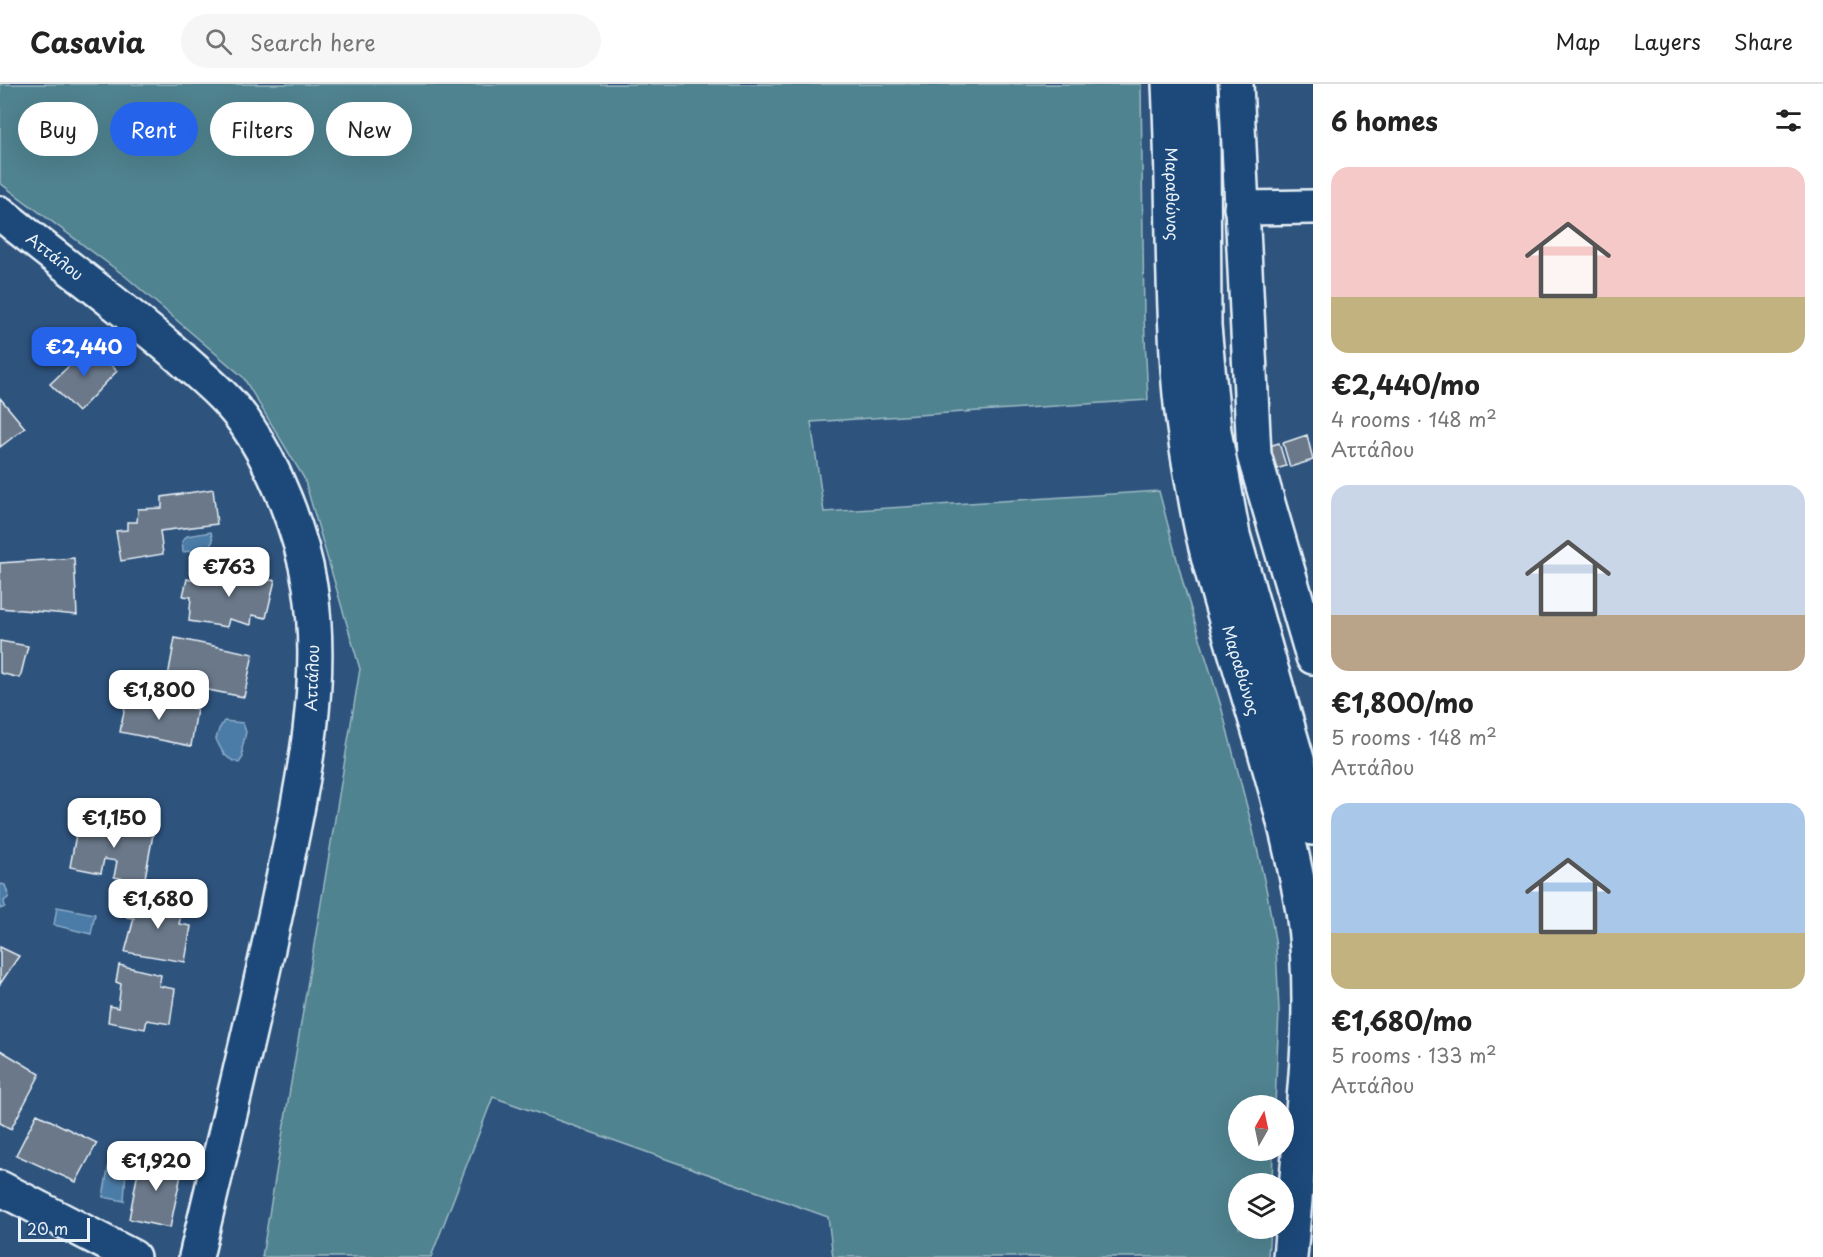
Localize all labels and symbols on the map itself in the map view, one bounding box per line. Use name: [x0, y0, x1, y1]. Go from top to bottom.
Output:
street label: Μαραθώνος: [1160, 147, 1186, 241]
street label: Αττάλου: [22, 226, 89, 286]
pin: €2,440: [35, 327, 133, 378]
pin: €763: [193, 547, 265, 598]
street label: Μαραθώνος: [1217, 622, 1267, 718]
street label: Αττάλου: [298, 644, 324, 712]
pin: €1,800: [110, 670, 208, 721]
pin: €1,150: [65, 798, 163, 849]
pin: €1,680: [109, 879, 207, 930]
north arrow: [1228, 1095, 1294, 1161]
pin: €1,920: [107, 1141, 205, 1192]
scale bar: [18, 1215, 90, 1242]

